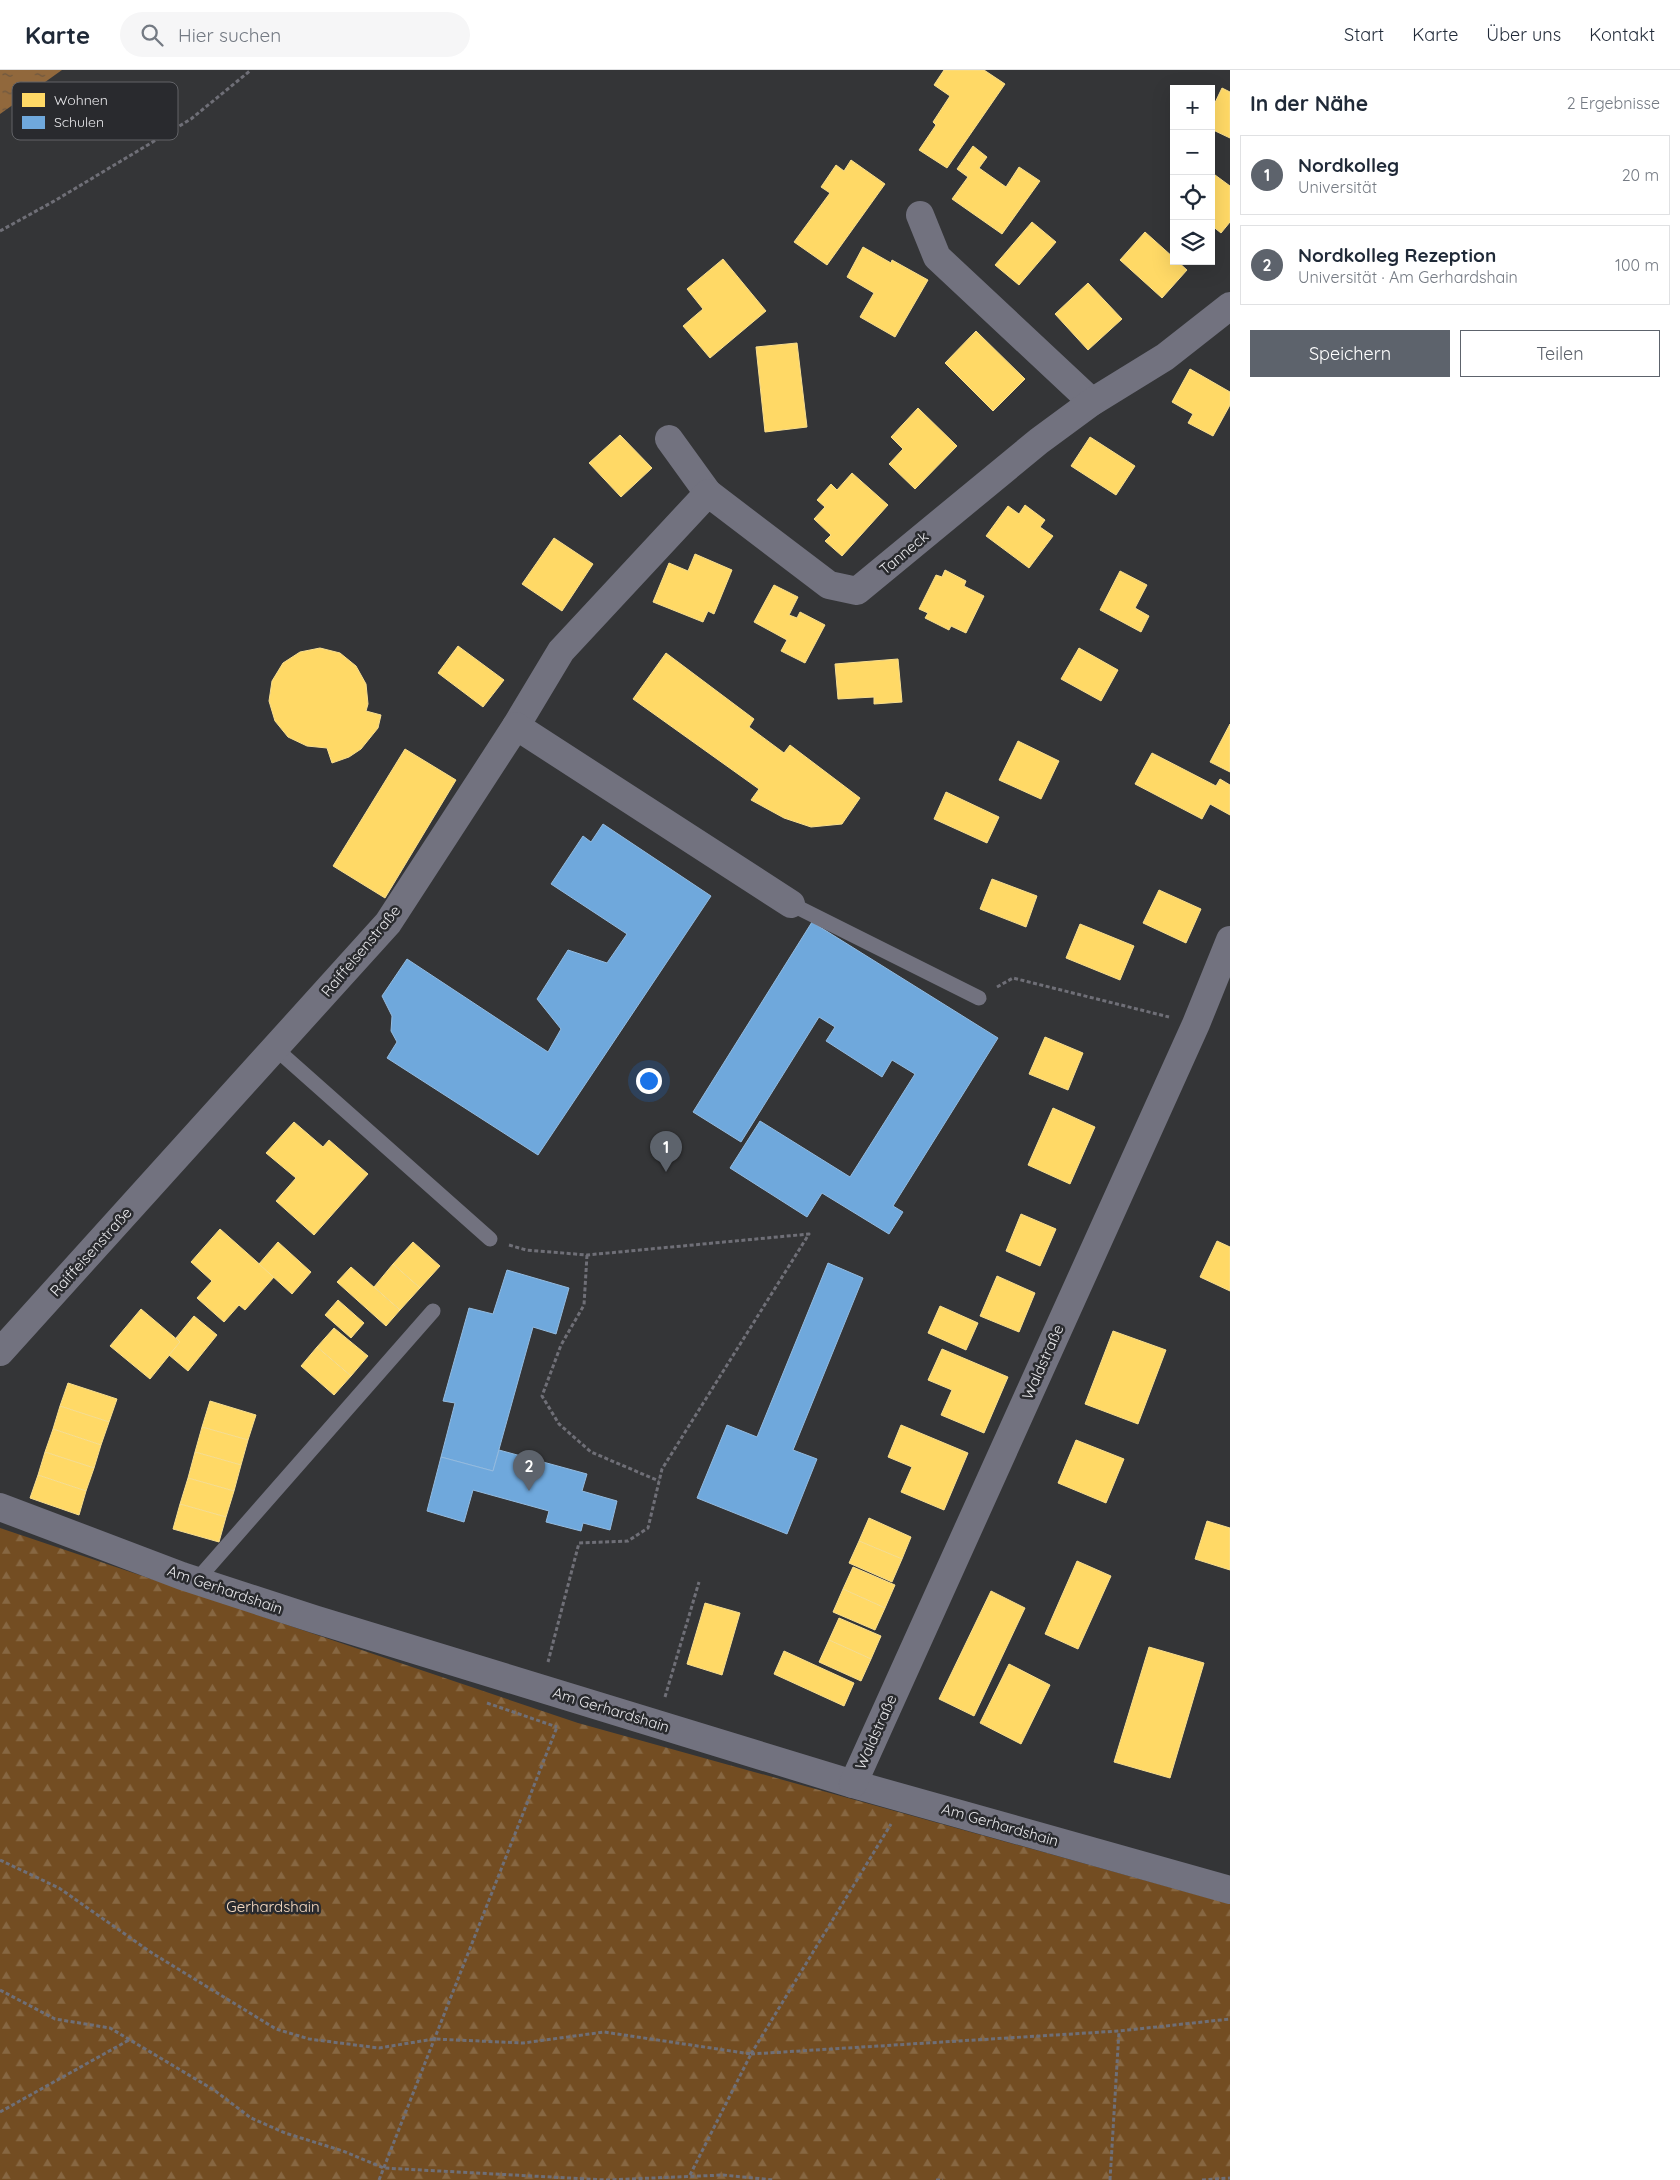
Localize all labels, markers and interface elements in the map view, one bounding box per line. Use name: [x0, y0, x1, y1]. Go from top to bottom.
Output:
search box: [120, 12, 470, 57]
text: Karte: [25, 20, 90, 50]
icon: search: [138, 21, 166, 49]
text: Hier suchen: [178, 23, 281, 47]
text: Start: [1344, 23, 1384, 46]
text: Karte: [1412, 23, 1458, 46]
text: Über uns: [1486, 23, 1561, 46]
text: Kontakt: [1589, 23, 1655, 46]
legend: [12, 82, 178, 140]
map controls: [1170, 85, 1215, 265]
button: +: [1170, 85, 1215, 130]
text: In der Nähe: [1250, 90, 1368, 116]
text: Wohnen: [54, 91, 108, 109]
text: 2 Ergebnisse: [1567, 93, 1660, 113]
text: Schulen: [54, 113, 104, 131]
button: −: [1170, 130, 1215, 175]
text: Nordkolleg: [1298, 153, 1399, 177]
text: 1: [1264, 165, 1270, 185]
text: 20 m: [1622, 165, 1659, 185]
button: locate: [1170, 175, 1215, 220]
text: Universität: [1298, 177, 1377, 197]
button: layers: [1170, 220, 1215, 265]
text: Nordkolleg Rezeption: [1298, 243, 1496, 267]
text: 2: [1262, 255, 1272, 275]
text: 100 m: [1615, 255, 1659, 275]
text: Universität · Am Gerhardshain: [1298, 267, 1518, 287]
button: Speichern: [1250, 330, 1450, 377]
button: Teilen: [1460, 330, 1660, 377]
street label: Tanneck: [875, 527, 932, 579]
street label: Raiffeisenstraße: [317, 901, 404, 1000]
your location: [636, 1068, 662, 1094]
pin: 1: [650, 1131, 682, 1172]
street label: Raiffeisenstraße: [46, 1203, 136, 1300]
street label: Waldstraße: [1018, 1321, 1068, 1402]
pin: 2: [513, 1450, 545, 1491]
street label: Am Gerhardshain: [165, 1561, 285, 1618]
street label: Am Gerhardshain: [551, 1683, 672, 1736]
street label: Waldstraße: [851, 1691, 901, 1772]
street label: Am Gerhardshain: [939, 1799, 1061, 1850]
park label: Gerhardshain: [226, 1897, 320, 1916]

